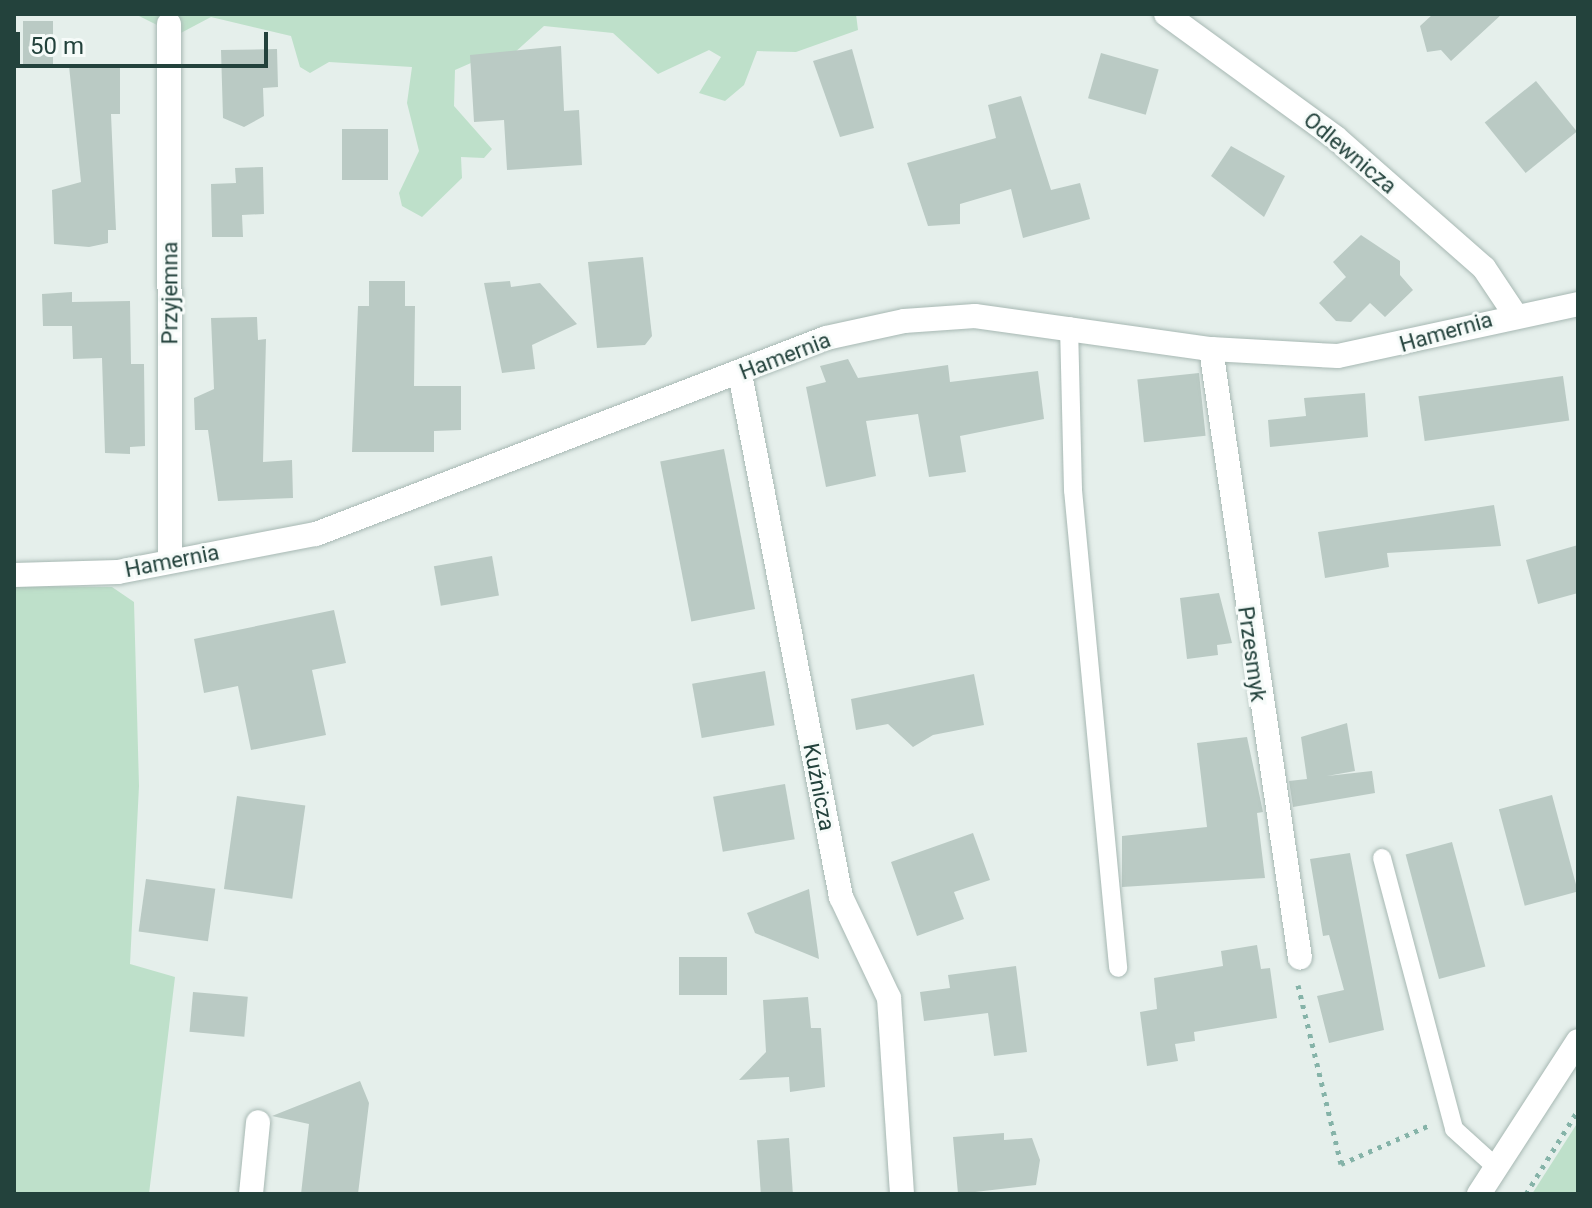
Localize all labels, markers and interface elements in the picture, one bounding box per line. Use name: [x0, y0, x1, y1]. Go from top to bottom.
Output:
scale bar: [20, 16, 272, 66]
text: 50 m: [30, 32, 84, 60]
street label: Odlewnicza: [1298, 107, 1402, 199]
street label: Przyjemna: [157, 242, 183, 344]
street label: Hamernia: [1396, 306, 1496, 358]
street label: Hamernia: [736, 327, 834, 385]
street label: Hamernia: [123, 539, 221, 583]
street label: Przesmyk: [1232, 605, 1272, 703]
street label: Kuźnicza: [798, 741, 840, 833]

